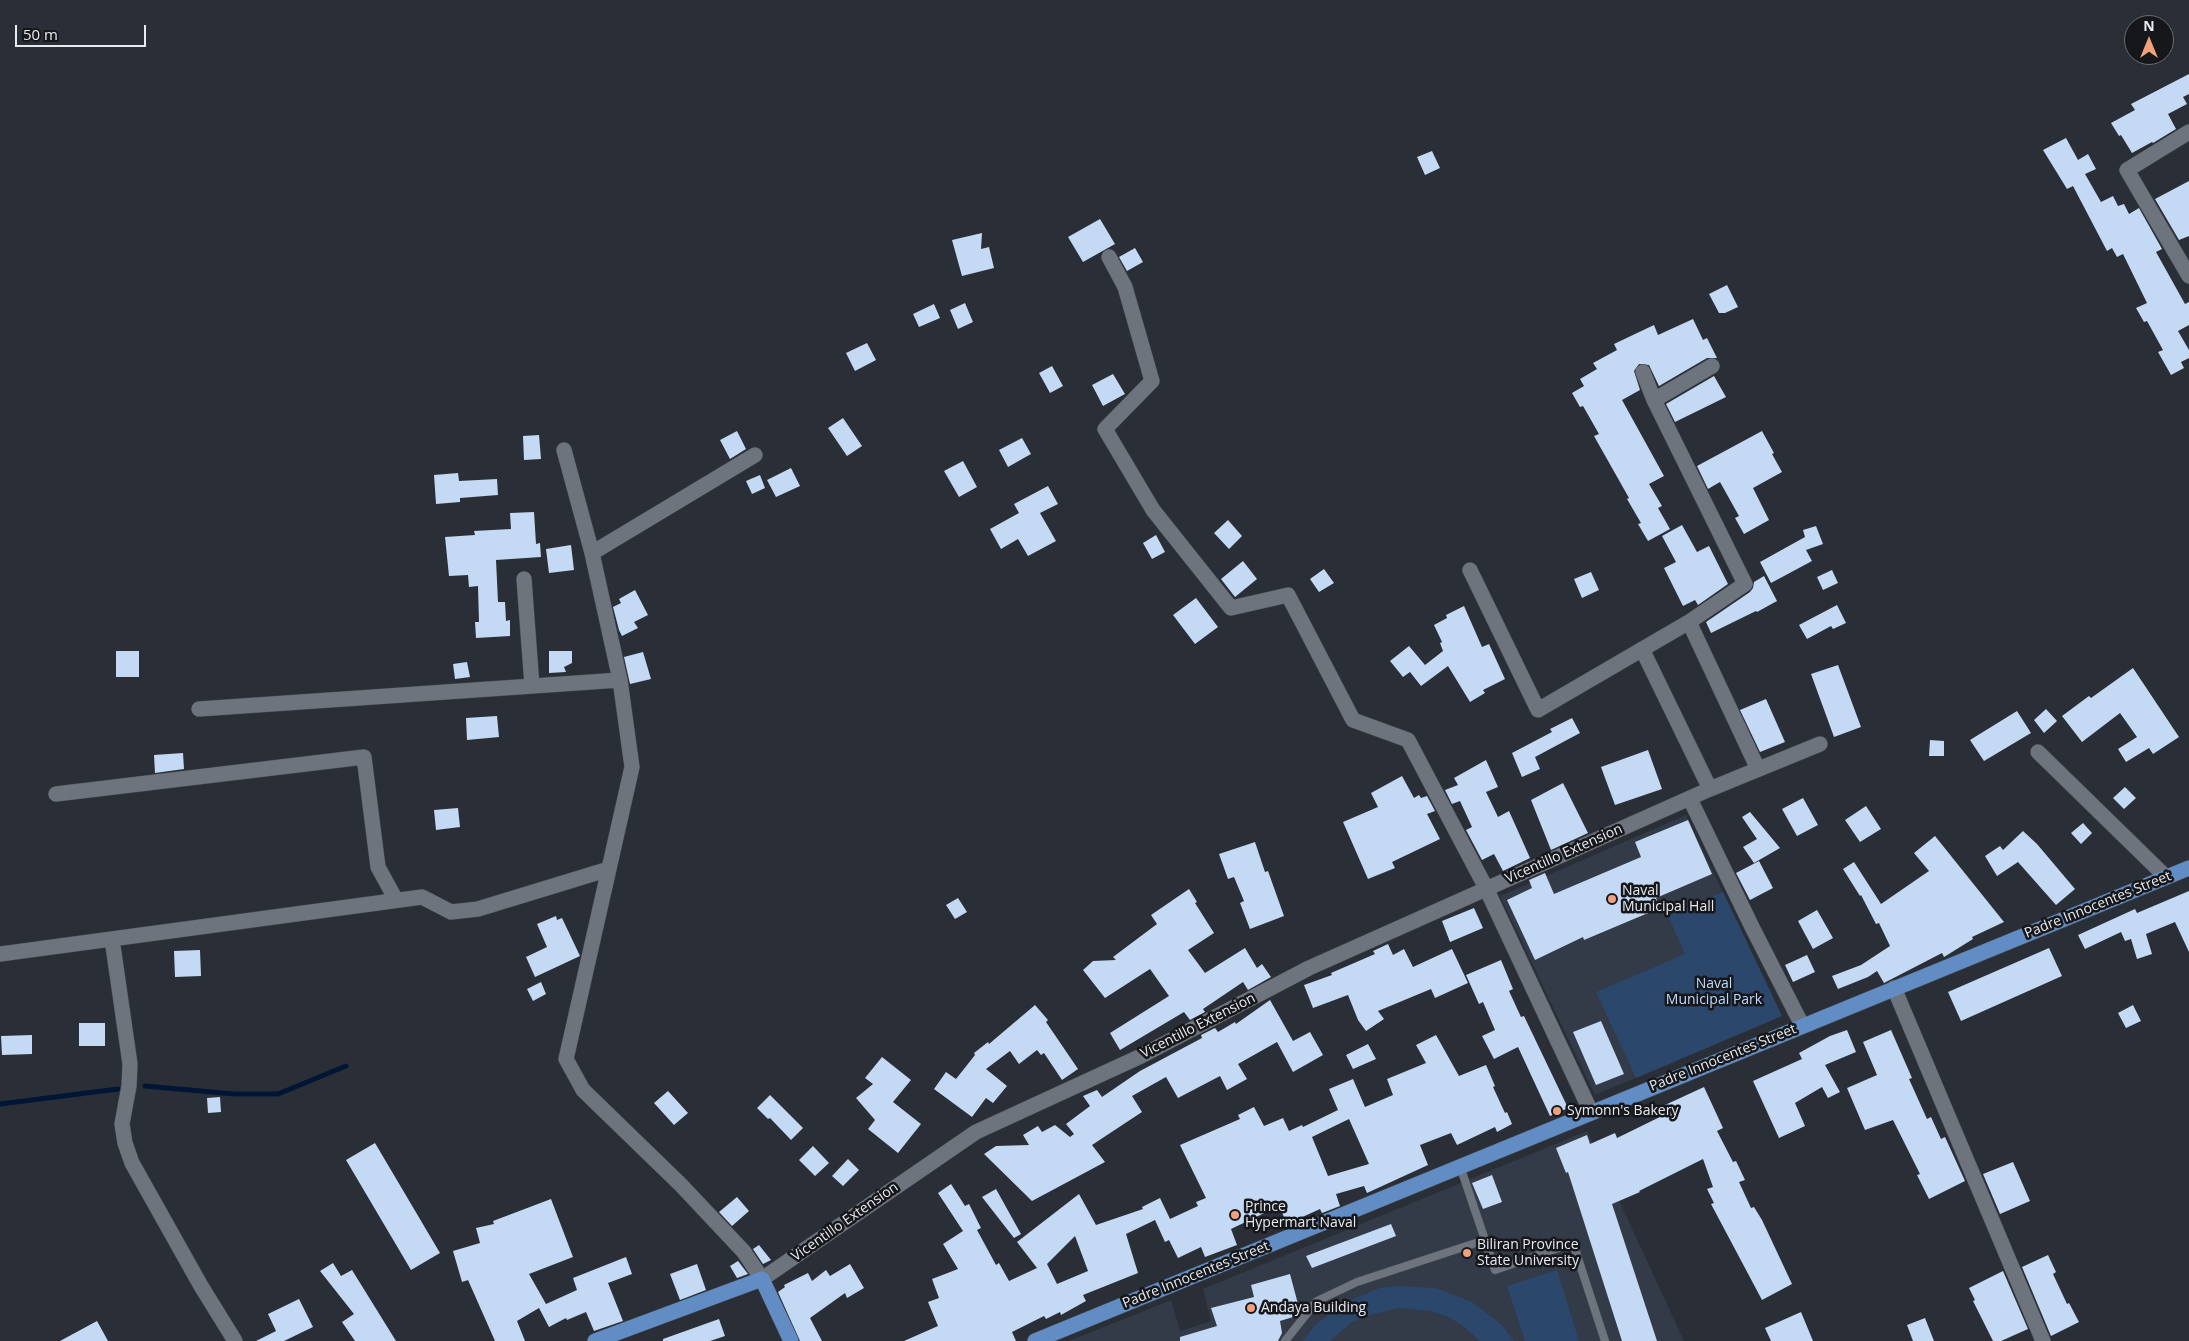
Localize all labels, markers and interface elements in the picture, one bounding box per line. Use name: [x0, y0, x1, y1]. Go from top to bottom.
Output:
scale bar: [18, 15, 149, 47]
north arrow: [2124, 15, 2174, 65]
text: N: [2143, 16, 2155, 35]
text: 50 m: [23, 24, 58, 44]
street label: Vicentillo Extension: [1503, 821, 1625, 887]
street label: Padre Innocentes Street: [2022, 868, 2174, 942]
place label: Naval Municipal Hall: [1622, 883, 1714, 916]
marker: Naval Municipal Hall: [1606, 893, 1618, 905]
park label: Naval Municipal Park: [1666, 976, 1762, 1009]
street label: Vicentillo Extension: [1138, 990, 1258, 1062]
street label: Padre Innocentes Street: [1647, 1021, 1799, 1095]
place label: Symonn's Bakery: [1567, 1103, 1678, 1119]
marker: Symonn's Bakery: [1551, 1105, 1563, 1117]
street label: Vicentillo Extension: [788, 1179, 902, 1265]
place label: Prince Hypermart Naval: [1245, 1199, 1356, 1232]
marker: Prince Hypermart Naval: [1229, 1209, 1241, 1221]
place label: Biliran Province State University: [1477, 1237, 1579, 1270]
street label: Padre Innocentes Street: [1120, 1238, 1272, 1312]
marker: Biliran Province State University: [1461, 1247, 1473, 1259]
place label: Andaya Building: [1261, 1300, 1366, 1316]
marker: Andaya Building: [1245, 1302, 1257, 1314]

